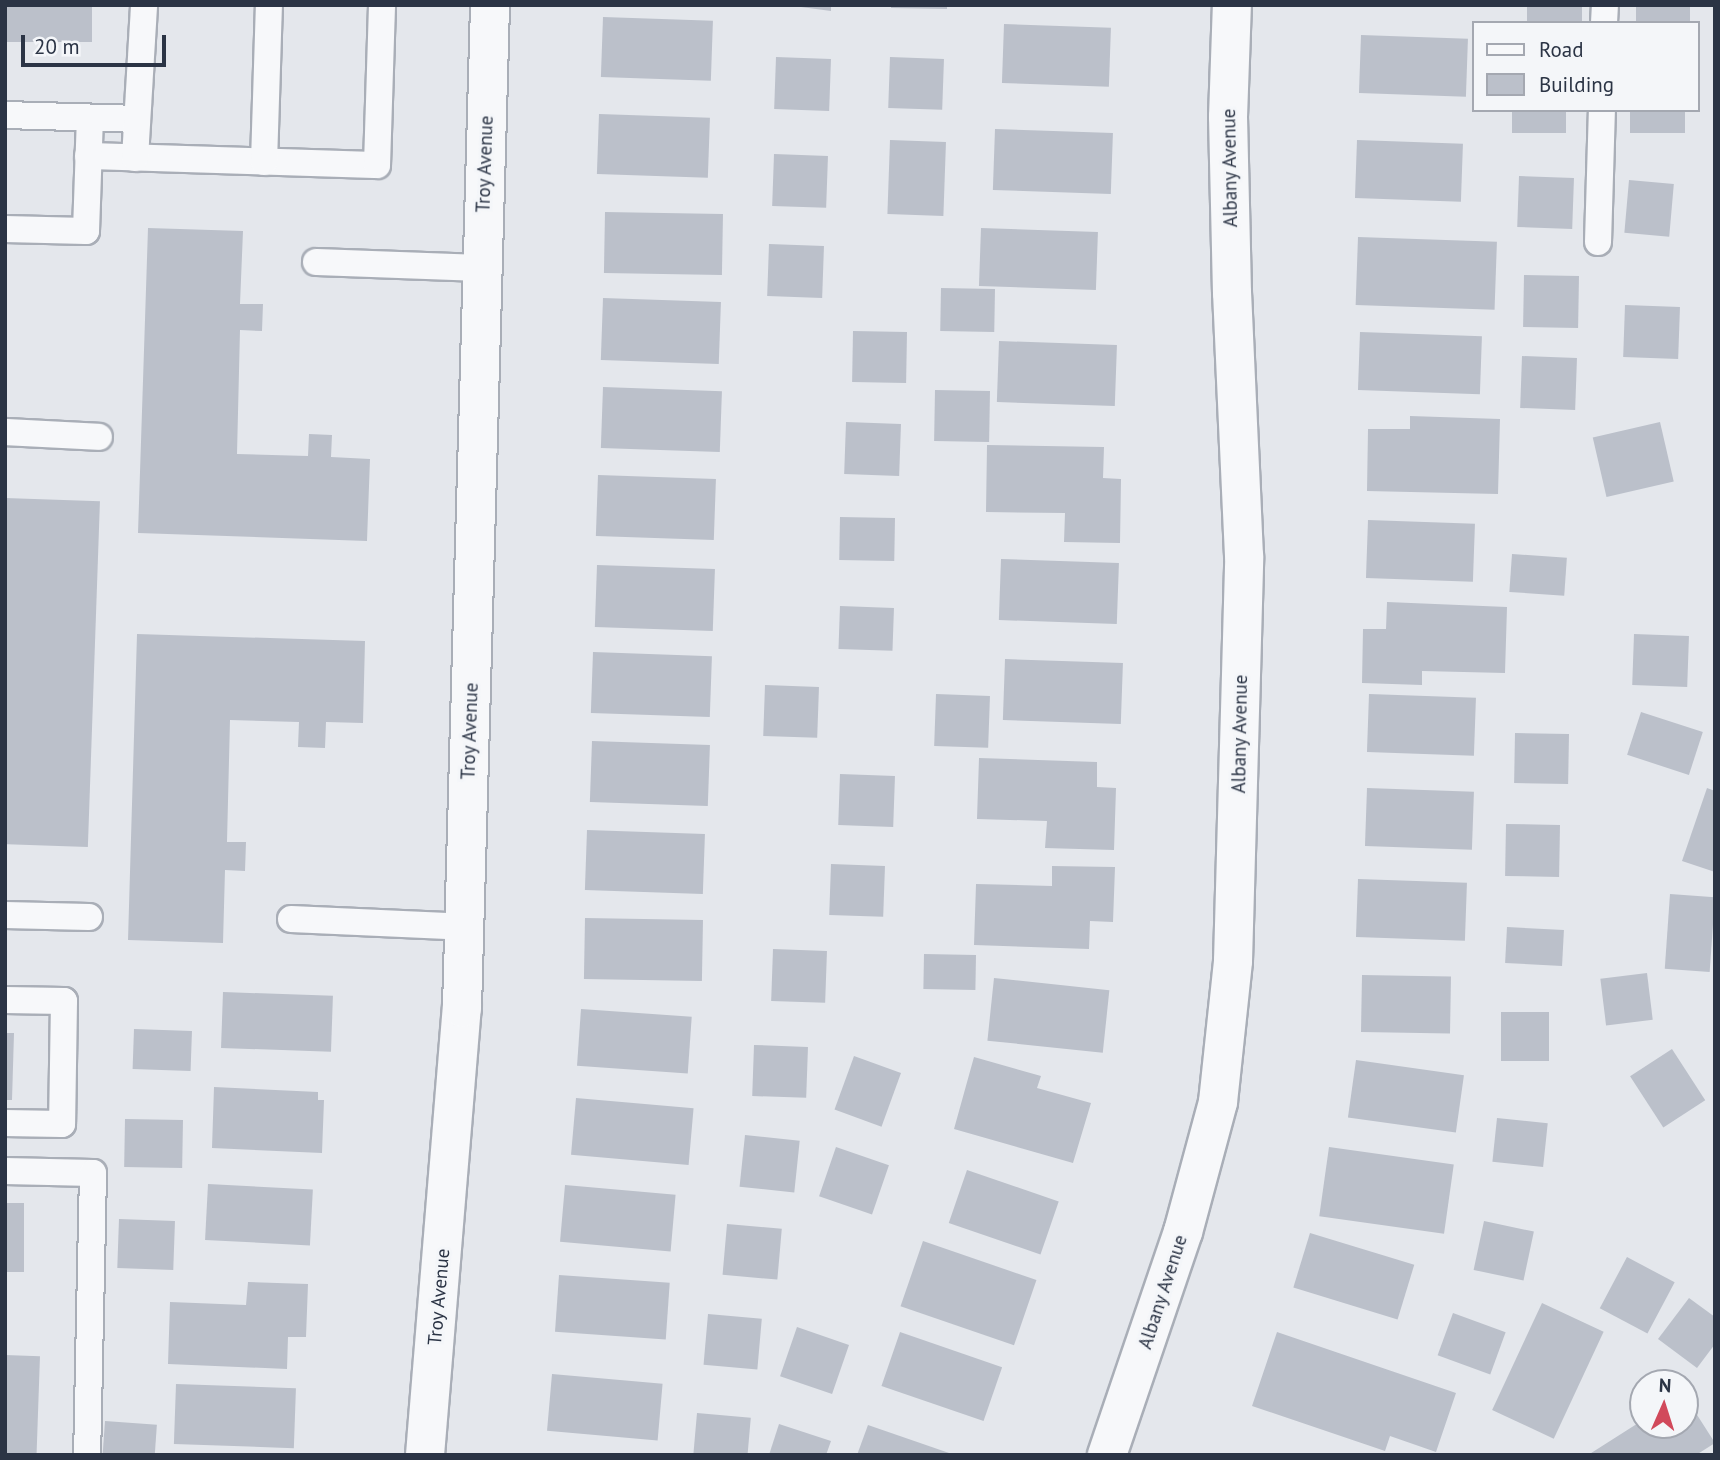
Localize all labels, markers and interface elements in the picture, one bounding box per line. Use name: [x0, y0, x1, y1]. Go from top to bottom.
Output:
scale bar: [24, 21, 170, 65]
legend: [1472, 21, 1699, 112]
text: 20 m: [34, 33, 80, 60]
text: Road: [1539, 36, 1583, 63]
text: Building: [1539, 71, 1614, 98]
street label: Albany Avenue: [1218, 108, 1242, 228]
street label: Troy Avenue: [472, 115, 498, 213]
street label: Albany Avenue: [1228, 674, 1252, 794]
street label: Troy Avenue: [457, 682, 483, 780]
street label: Albany Avenue: [1134, 1231, 1192, 1353]
street label: Troy Avenue: [423, 1247, 455, 1347]
north arrow: [1629, 1369, 1699, 1439]
text: N: [1658, 1373, 1672, 1397]

